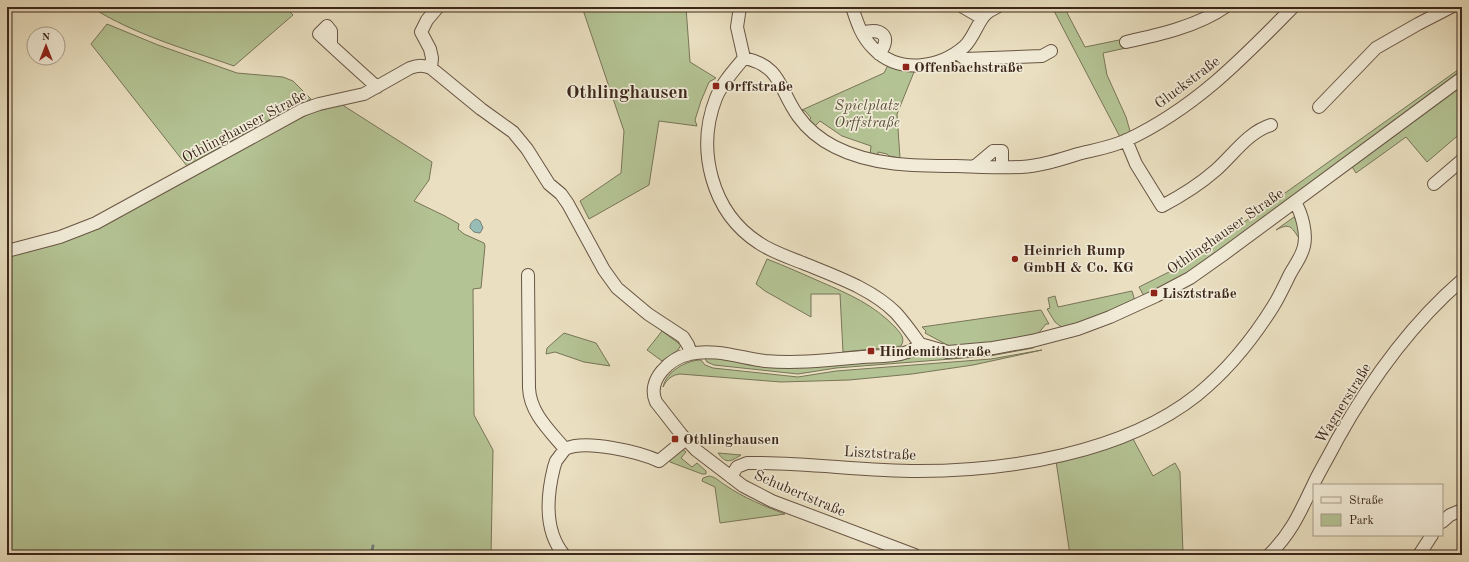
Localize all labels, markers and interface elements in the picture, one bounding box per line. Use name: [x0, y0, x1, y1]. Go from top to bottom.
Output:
north arrow: [26, 26, 66, 66]
text: N: [42, 32, 51, 43]
street label: Gluckstraße: [1153, 54, 1223, 112]
place label: Offenbachstraße: [914, 61, 1023, 76]
marker: Offenbachstraße: [901, 62, 911, 72]
place label: Orffstraße: [724, 80, 793, 95]
marker: Orffstraße: [711, 81, 721, 91]
district label: Othlinghausen: [566, 84, 688, 103]
street label: Othlinghauser Straße: [180, 88, 309, 166]
park label: Spielplatz Orffstraße: [834, 99, 900, 131]
street label: Othlinghauser Straße: [1165, 186, 1287, 278]
place label: Heinrich Rump GmbH & Co. KG: [1023, 244, 1134, 276]
marker: Heinrich Rump GmbH & Co. KG: [1010, 254, 1020, 264]
place label: Lisztstraße: [1162, 287, 1237, 302]
marker: Lisztstraße: [1149, 288, 1159, 298]
place label: Hindemithstraße: [879, 345, 991, 360]
marker: Hindemithstraße: [866, 346, 876, 356]
street label: Wagnerstraße: [1314, 361, 1375, 447]
place label: Othlinghausen: [683, 433, 779, 448]
marker: Othlinghausen: [670, 434, 680, 444]
street label: Lisztstraße: [843, 445, 917, 464]
street label: Schubertstraße: [751, 468, 848, 520]
legend: [1313, 484, 1443, 536]
text: Straße: [1349, 495, 1384, 507]
text: Park: [1349, 515, 1374, 527]

